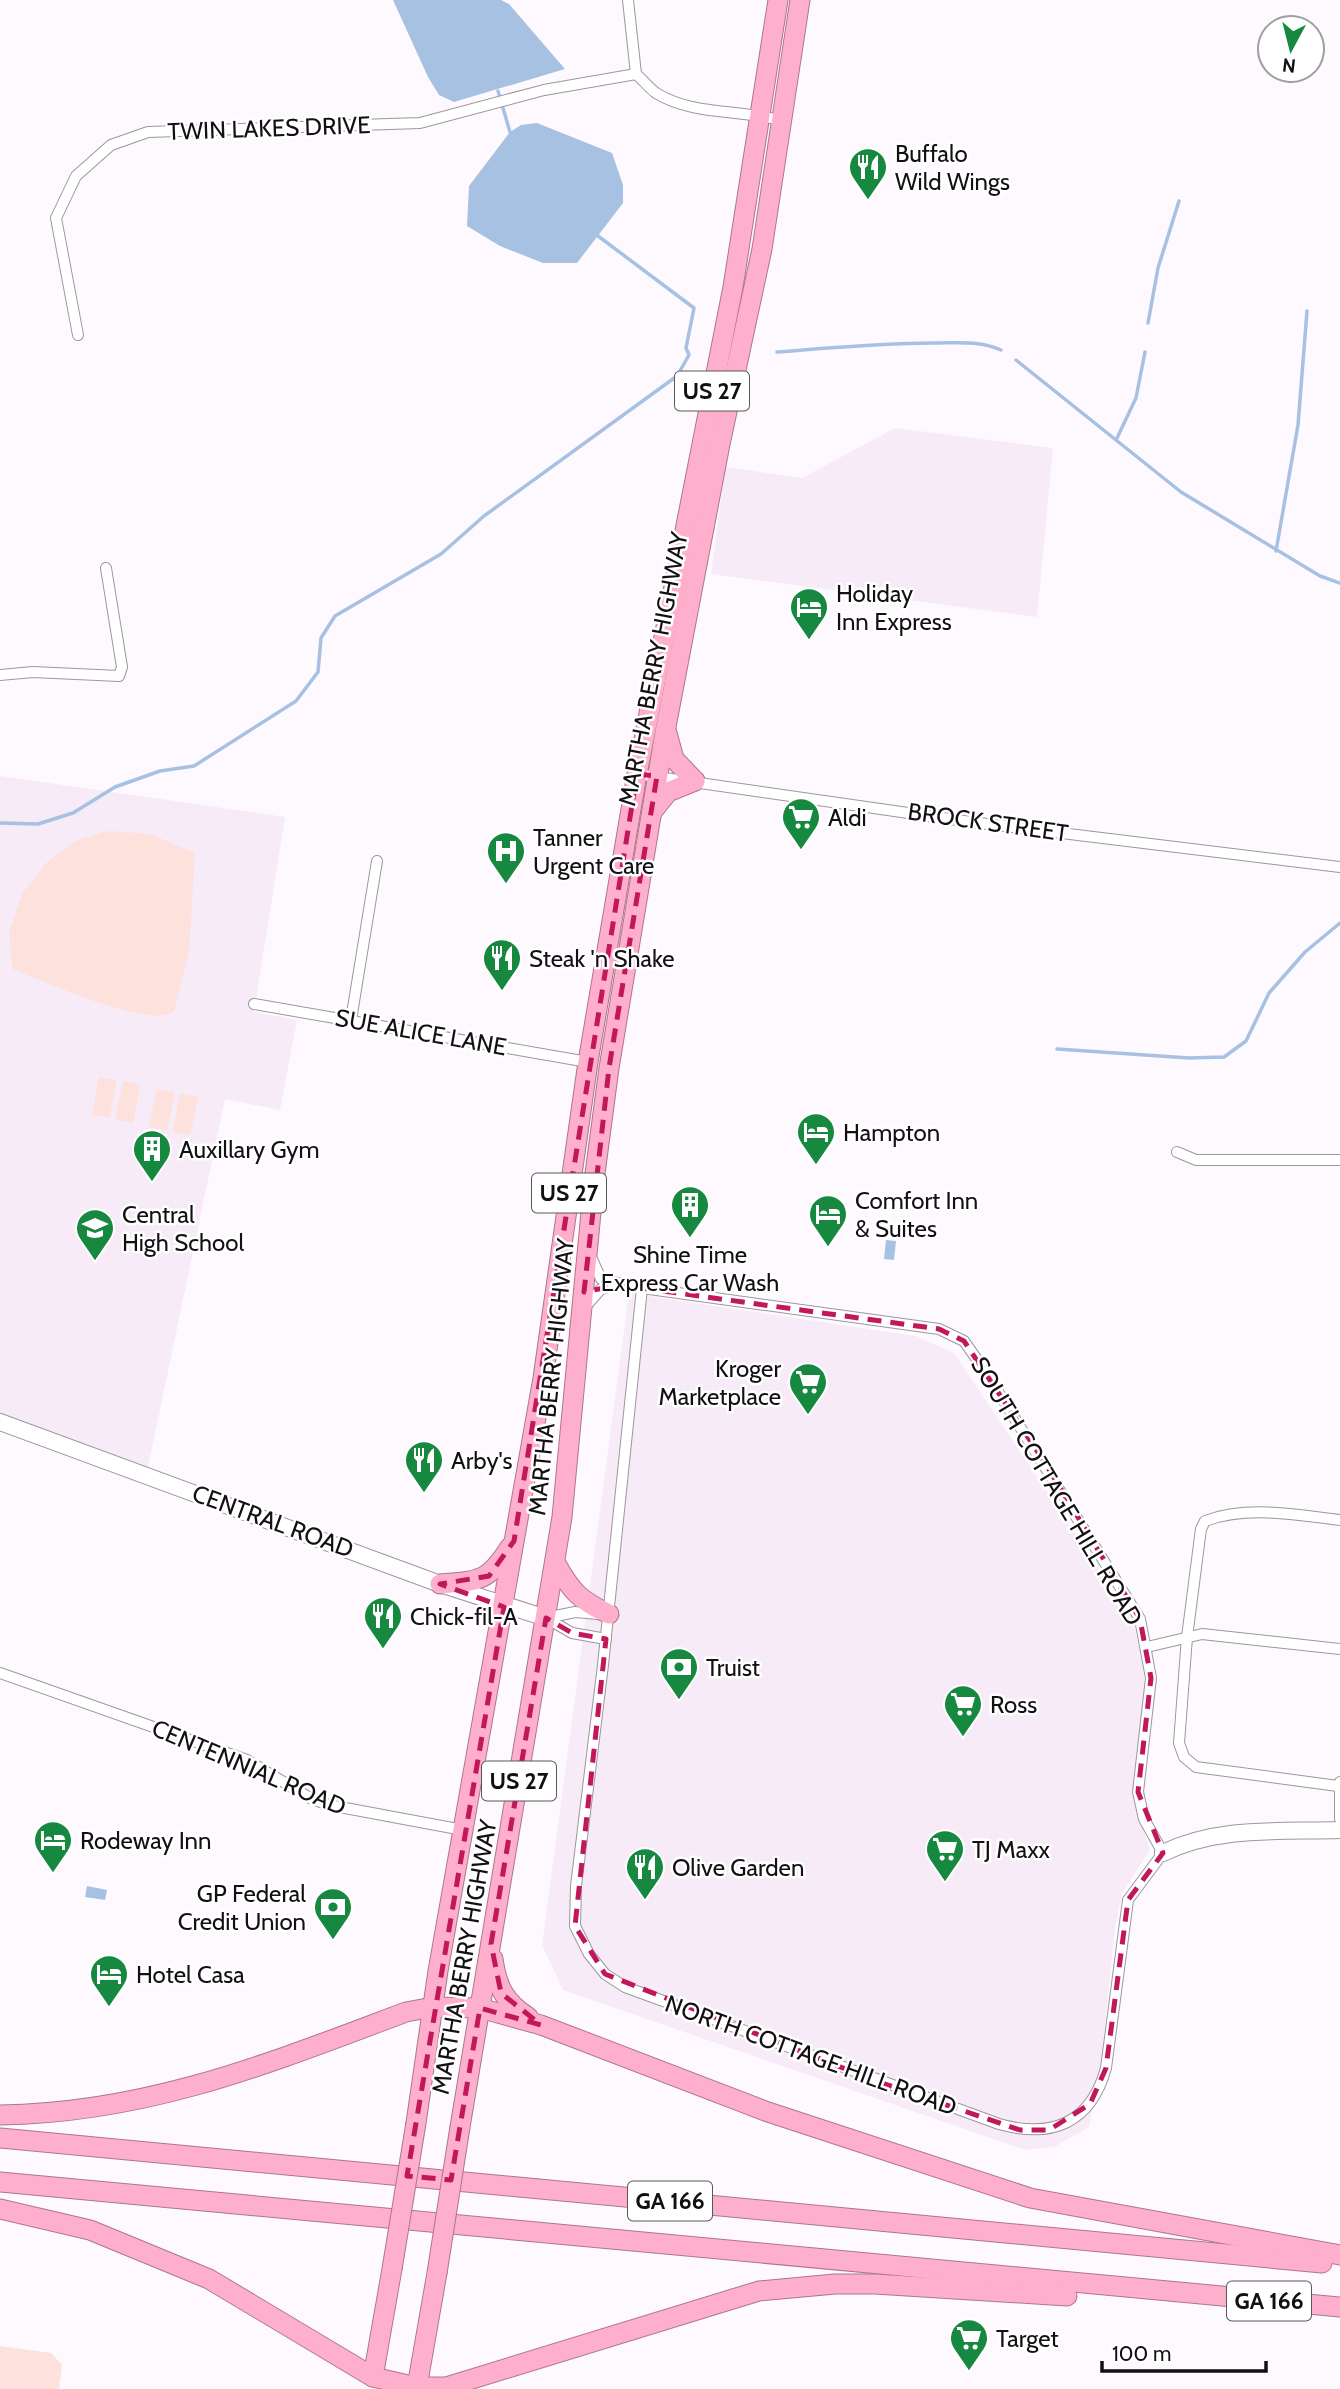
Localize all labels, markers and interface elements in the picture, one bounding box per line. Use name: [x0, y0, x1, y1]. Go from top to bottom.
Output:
north arrow: [1256, 14, 1326, 84]
text: N: [1281, 53, 1297, 78]
street label: TWIN LAKES DRIVE: [167, 110, 371, 146]
place label: Buffalo Wild Wings: [895, 139, 1010, 196]
restaurant icon: Buffalo Wild Wings: [847, 146, 889, 201]
road number: US 27: [675, 372, 749, 410]
street label: MARTHA BERRY HIGHWAY: [612, 529, 694, 808]
place label: Holiday Inn Express: [836, 579, 952, 636]
hotel icon: Holiday Inn Express: [788, 586, 830, 641]
supermarket icon: Aldi: [780, 796, 822, 851]
street label: BROCK STREET: [906, 796, 1070, 848]
place label: Aldi: [828, 803, 867, 832]
place label: Tanner Urgent Care: [533, 823, 654, 880]
hospital icon: Tanner Urgent Care: [485, 830, 527, 885]
restaurant icon: Steak 'n Shake: [481, 937, 523, 992]
place label: Steak 'n Shake: [529, 944, 674, 973]
street label: SUE ALICE LANE: [333, 1003, 509, 1061]
hotel icon: Hampton: [795, 1111, 837, 1166]
place label: Hampton: [843, 1118, 940, 1147]
building icon: Auxillary Gym: [131, 1128, 173, 1183]
place label: Auxillary Gym: [179, 1135, 319, 1164]
road number: US 27: [532, 1174, 606, 1212]
building icon: Shine Time Express Car Wash: [669, 1184, 711, 1239]
place label: Comfort Inn & Suites: [855, 1186, 978, 1243]
hotel icon: Comfort Inn & Suites: [807, 1193, 849, 1248]
place label: Central High School: [122, 1200, 244, 1257]
school or university icon: Central High School: [74, 1207, 116, 1262]
street label: MARTHA BERRY HIGHWAY: [522, 1237, 580, 1517]
place label: Shine Time Express Car Wash: [601, 1240, 779, 1297]
street label: SOUTH COTTAGE HILL ROAD: [965, 1351, 1149, 1631]
place label: Kroger Marketplace: [658, 1354, 781, 1411]
supermarket icon: Kroger Marketplace: [787, 1361, 829, 1416]
restaurant icon: Arby's: [403, 1439, 445, 1494]
place label: Arby's: [451, 1446, 512, 1475]
street label: CENTRAL ROAD: [188, 1478, 358, 1564]
restaurant icon: Chick-fil-A: [362, 1595, 404, 1650]
place label: Chick-fil-A: [410, 1602, 518, 1631]
bank icon: Truist: [658, 1646, 700, 1701]
place label: Truist: [706, 1653, 760, 1682]
supermarket icon: Ross: [942, 1683, 984, 1738]
place label: Ross: [990, 1690, 1037, 1719]
street label: CENTENNIAL ROAD: [148, 1713, 350, 1821]
road number: US 27: [482, 1762, 556, 1800]
street label: MARTHA BERRY HIGHWAY: [426, 1817, 503, 2097]
hotel icon: Rodeway Inn: [32, 1819, 74, 1874]
place label: Rodeway Inn: [80, 1826, 211, 1855]
supermarket icon: TJ Maxx: [924, 1828, 966, 1883]
place label: TJ Maxx: [972, 1835, 1051, 1864]
restaurant icon: Olive Garden: [624, 1846, 666, 1901]
place label: Olive Garden: [672, 1853, 804, 1882]
place label: GP Federal Credit Union: [178, 1879, 306, 1936]
bank icon: GP Federal Credit Union: [312, 1886, 354, 1941]
hotel icon: Hotel Casa: [88, 1953, 130, 2008]
place label: Hotel Casa: [136, 1960, 245, 1989]
street label: NORTH COTTAGE HILL ROAD: [661, 1989, 961, 2121]
road number: GA 166: [628, 2182, 712, 2220]
road number: GA 166: [1227, 2282, 1311, 2320]
supermarket icon: Target: [948, 2317, 990, 2372]
place label: Target: [996, 2324, 1059, 2353]
scale bar: [1102, 2330, 1266, 2374]
text: 100 m: [1112, 2341, 1171, 2366]

